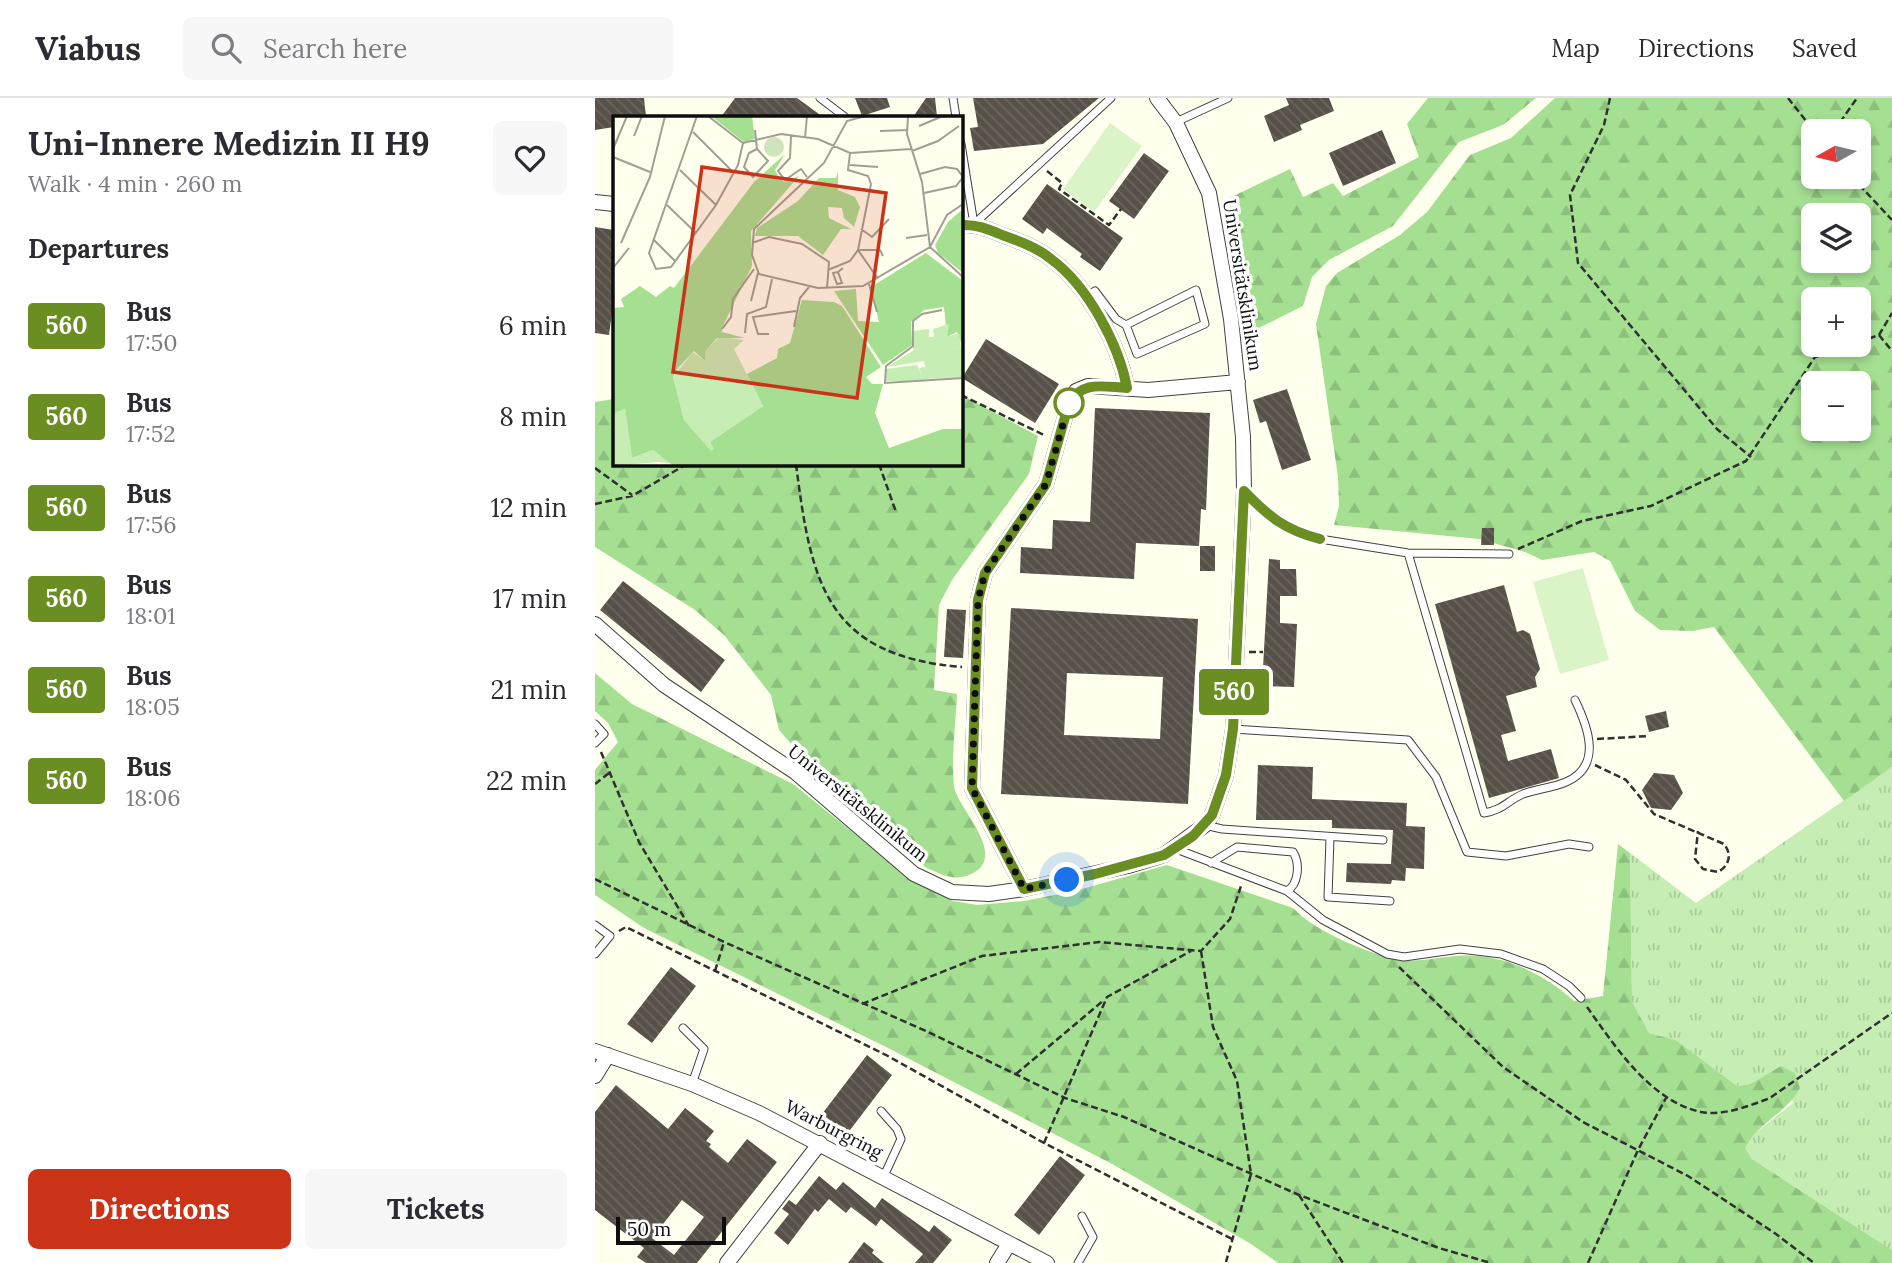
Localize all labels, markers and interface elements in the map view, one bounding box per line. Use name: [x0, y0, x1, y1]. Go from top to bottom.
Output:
search box: [183, 17, 673, 80]
text: Viabus: [35, 27, 141, 69]
icon: search: [207, 29, 245, 67]
text: Search here: [263, 32, 407, 65]
text: Map: [1551, 33, 1600, 64]
text: Directions: [1638, 33, 1754, 64]
text: Saved: [1792, 33, 1857, 64]
inset map: [613, 116, 963, 466]
north arrow: [1801, 119, 1871, 189]
map controls: [1801, 119, 1871, 441]
button: heart: [493, 121, 567, 195]
text: Uni-Innere Medizin II H9: [28, 122, 430, 164]
text: Walk · 4 min · 260 m: [28, 169, 242, 198]
street label: Universitätsklinikum: [1218, 198, 1268, 372]
button: layers: [1801, 203, 1871, 273]
text: Departures: [28, 232, 169, 265]
button: +: [1801, 287, 1871, 357]
text: Bus: [126, 295, 172, 328]
text: 6 min: [499, 309, 567, 342]
text: 560: [45, 310, 88, 341]
text: 17:50: [126, 328, 178, 357]
button: −: [1801, 371, 1871, 441]
text: Bus: [126, 386, 172, 419]
unlabelled marker: [1054, 388, 1084, 418]
text: 8 min: [499, 400, 567, 433]
text: 560: [45, 401, 88, 432]
text: 17:52: [126, 419, 176, 448]
text: Bus: [126, 477, 172, 510]
text: 12 min: [490, 491, 567, 524]
text: 560: [45, 492, 88, 523]
text: 17:56: [126, 510, 177, 539]
text: Bus: [126, 568, 172, 601]
text: 17 min: [492, 582, 567, 615]
text: 560: [45, 583, 88, 614]
text: 18:01: [126, 601, 176, 630]
text: Bus: [126, 659, 172, 692]
line badge: 560: [1194, 669, 1274, 715]
text: 21 min: [490, 673, 567, 706]
text: 560: [45, 674, 88, 705]
text: 560: [1213, 676, 1255, 707]
text: 18:05: [126, 692, 180, 721]
street label: Universitätsklinikum: [783, 740, 933, 866]
text: Bus: [126, 750, 172, 783]
text: 22 min: [486, 764, 567, 797]
text: 560: [45, 765, 88, 796]
text: 18:06: [126, 783, 181, 812]
your location: [1049, 862, 1084, 897]
street label: Warburgring: [781, 1095, 888, 1164]
button: Directions: [28, 1169, 291, 1249]
button: Tickets: [305, 1169, 567, 1249]
scale bar: [616, 1214, 726, 1246]
text: 50 m: [627, 1217, 671, 1241]

